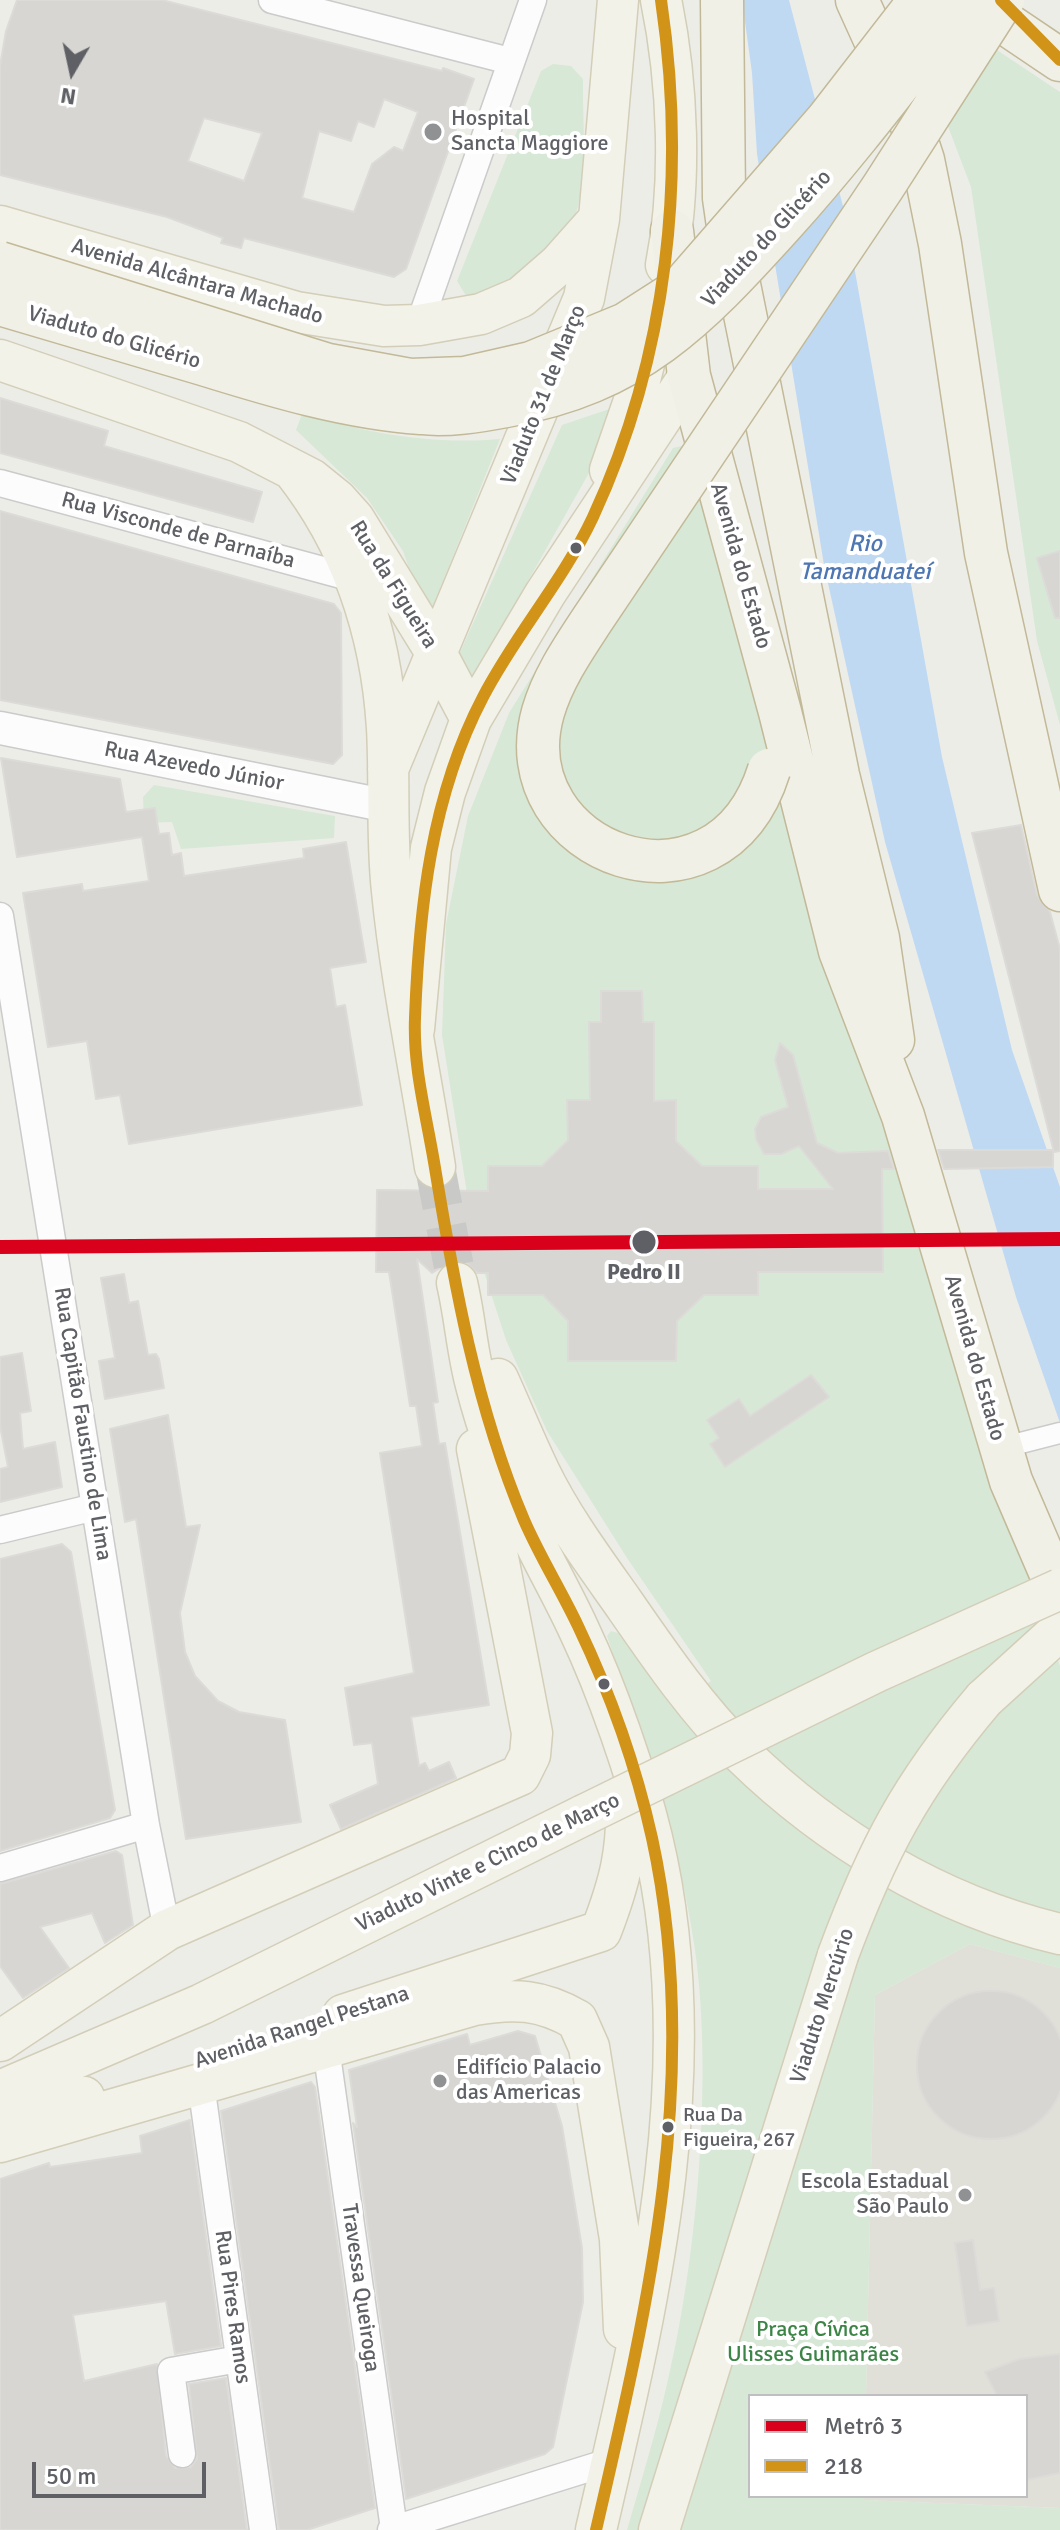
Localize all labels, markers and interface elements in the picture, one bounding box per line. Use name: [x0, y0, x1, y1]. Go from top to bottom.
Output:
north arrow: [32, 32, 112, 112]
text: N: [58, 82, 78, 111]
place label: Hospital Sancta Maggiore: [451, 106, 609, 158]
marker: Hospital Sancta Maggiore: [422, 121, 444, 143]
street label: Viaduto do Glicério: [696, 165, 838, 313]
street label: Avenida Alcântara Machado: [68, 233, 326, 331]
street label: Viaduto do Glicério: [24, 301, 204, 375]
street label: Viaduto 31 de Março: [496, 301, 592, 489]
street label: Avenida do Estado: [704, 480, 776, 652]
street label: Rua Visconde de Parnaíba: [58, 487, 298, 575]
street label: Rua da Figueira: [343, 516, 443, 654]
water label: Rio Tamanduateí: [799, 531, 931, 587]
unlabelled marker: [568, 540, 584, 556]
street label: Rua Azevedo Júnior: [102, 737, 286, 797]
marker: Pedro II: [630, 1228, 658, 1256]
place label: Pedro II: [607, 1260, 681, 1286]
street label: Avenida do Estado: [938, 1272, 1010, 1444]
street label: Rua Capitão Faustino de Lima: [47, 1285, 117, 1563]
unlabelled marker: [596, 1676, 612, 1692]
street label: Viaduto Vinte e Cinco de Março: [352, 1787, 624, 1939]
street label: Viaduto Mercúrio: [785, 1925, 861, 2087]
street label: Avenida Rangel Pestana: [191, 1981, 413, 2075]
place label: Edifício Palacio das Americas: [456, 2055, 601, 2106]
marker: Edifício Palacio das Americas: [431, 2072, 449, 2090]
place label: Rua Da Figueira, 267: [683, 2104, 795, 2151]
marker: Rua Da Figueira, 267: [660, 2119, 676, 2135]
place label: Escola Estadual São Paulo: [801, 2169, 949, 2220]
marker: Escola Estadual São Paulo: [956, 2186, 974, 2204]
street label: Travessa Queiroga: [335, 2202, 385, 2374]
street label: Rua Pires Ramos: [208, 2228, 256, 2386]
park label: Praça Cívica Ulisses Guimarães: [727, 2317, 899, 2368]
legend: [748, 2394, 1028, 2498]
text: Metrô 3: [824, 2411, 903, 2441]
scale bar: [36, 2446, 210, 2496]
text: 218: [824, 2451, 863, 2481]
text: 50 m: [46, 2461, 96, 2491]

